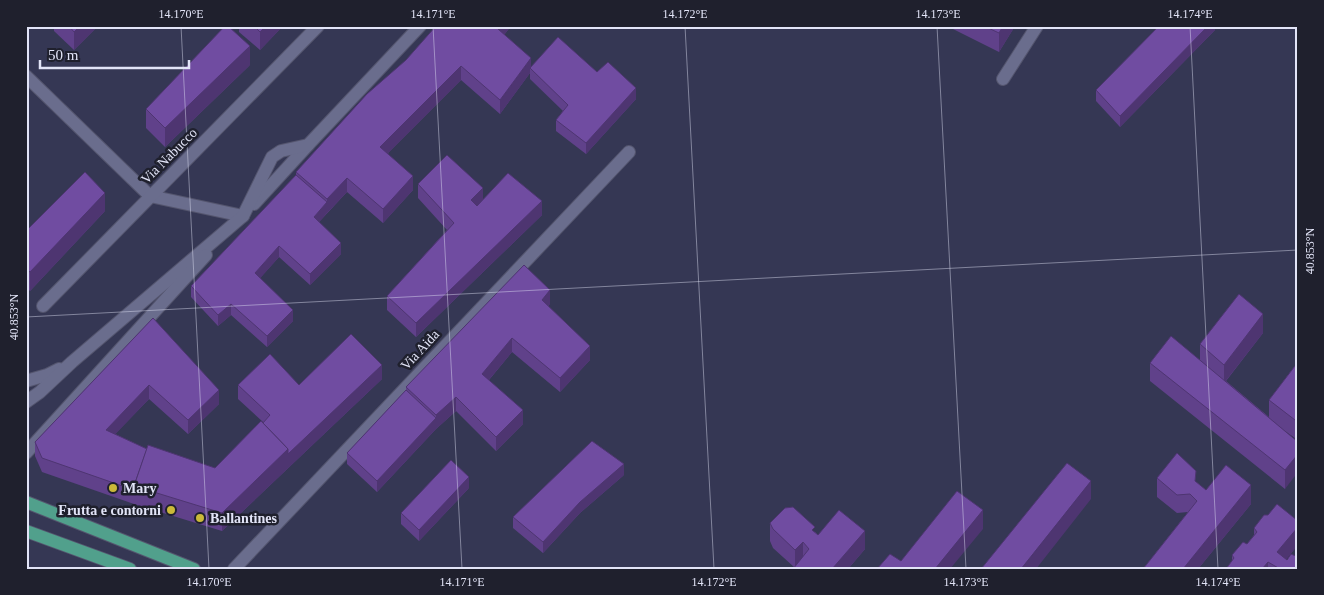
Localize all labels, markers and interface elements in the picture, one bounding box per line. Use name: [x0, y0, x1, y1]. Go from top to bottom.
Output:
text: 14.170°E: [158, 7, 204, 21]
text: 14.171°E: [410, 7, 456, 21]
text: 14.172°E: [662, 7, 708, 21]
text: 14.173°E: [915, 7, 961, 21]
text: 14.174°E: [1167, 7, 1213, 21]
scale bar: [40, 38, 189, 70]
text: 50 m: [48, 47, 79, 63]
street label: Via Nabucco: [138, 125, 200, 187]
text: 40.853°N: [1303, 227, 1317, 274]
text: 40.853°N: [7, 293, 21, 340]
street label: Via Aida: [398, 326, 443, 373]
place label: Mary: [123, 481, 156, 496]
marker: Mary: [107, 482, 119, 494]
place label: Frutta e contorni: [58, 503, 161, 518]
marker: Frutta e contorni: [165, 504, 177, 516]
place label: Ballantines: [210, 511, 277, 526]
marker: Ballantines: [194, 512, 206, 524]
text: 14.170°E: [186, 575, 232, 589]
text: 14.171°E: [439, 575, 485, 589]
text: 14.172°E: [691, 575, 737, 589]
text: 14.173°E: [943, 575, 989, 589]
text: 14.174°E: [1195, 575, 1241, 589]

